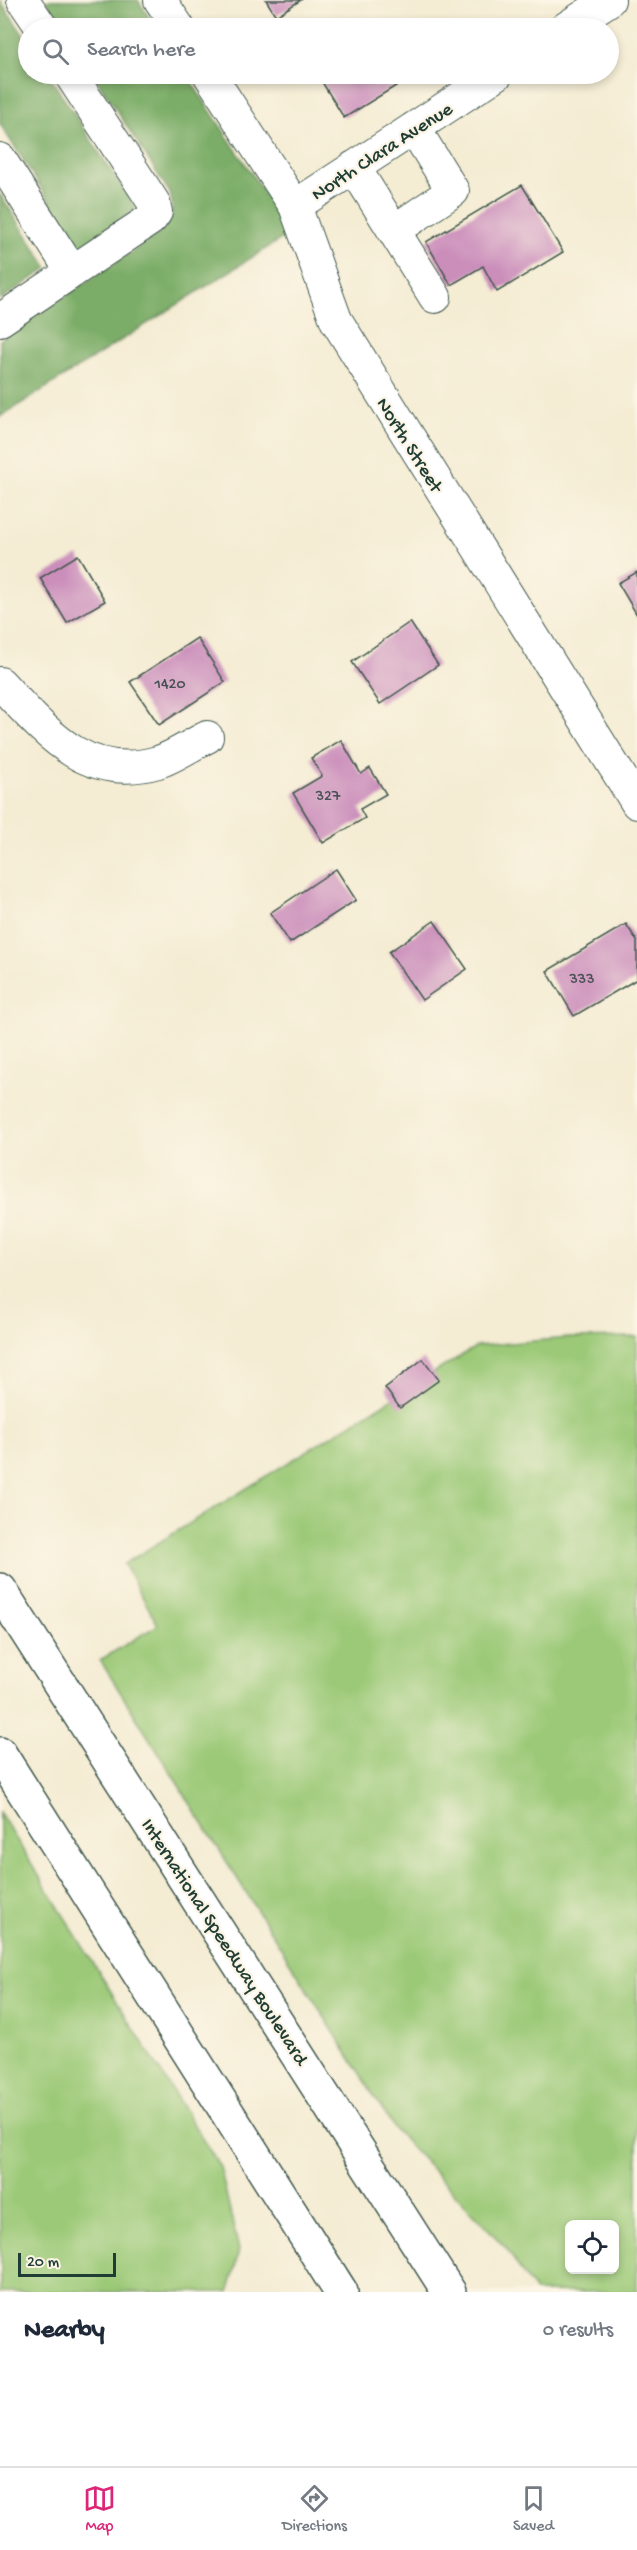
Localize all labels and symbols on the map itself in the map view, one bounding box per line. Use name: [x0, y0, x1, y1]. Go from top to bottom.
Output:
street label: North Clara Avenue: [308, 98, 458, 207]
street label: North Street: [370, 394, 447, 499]
house number: 1420: [154, 676, 185, 695]
house number: 327: [315, 788, 341, 807]
house number: 333: [569, 971, 594, 990]
street label: International Speedway Boulevard: [135, 1815, 313, 2072]
scale bar: [18, 2250, 116, 2278]

